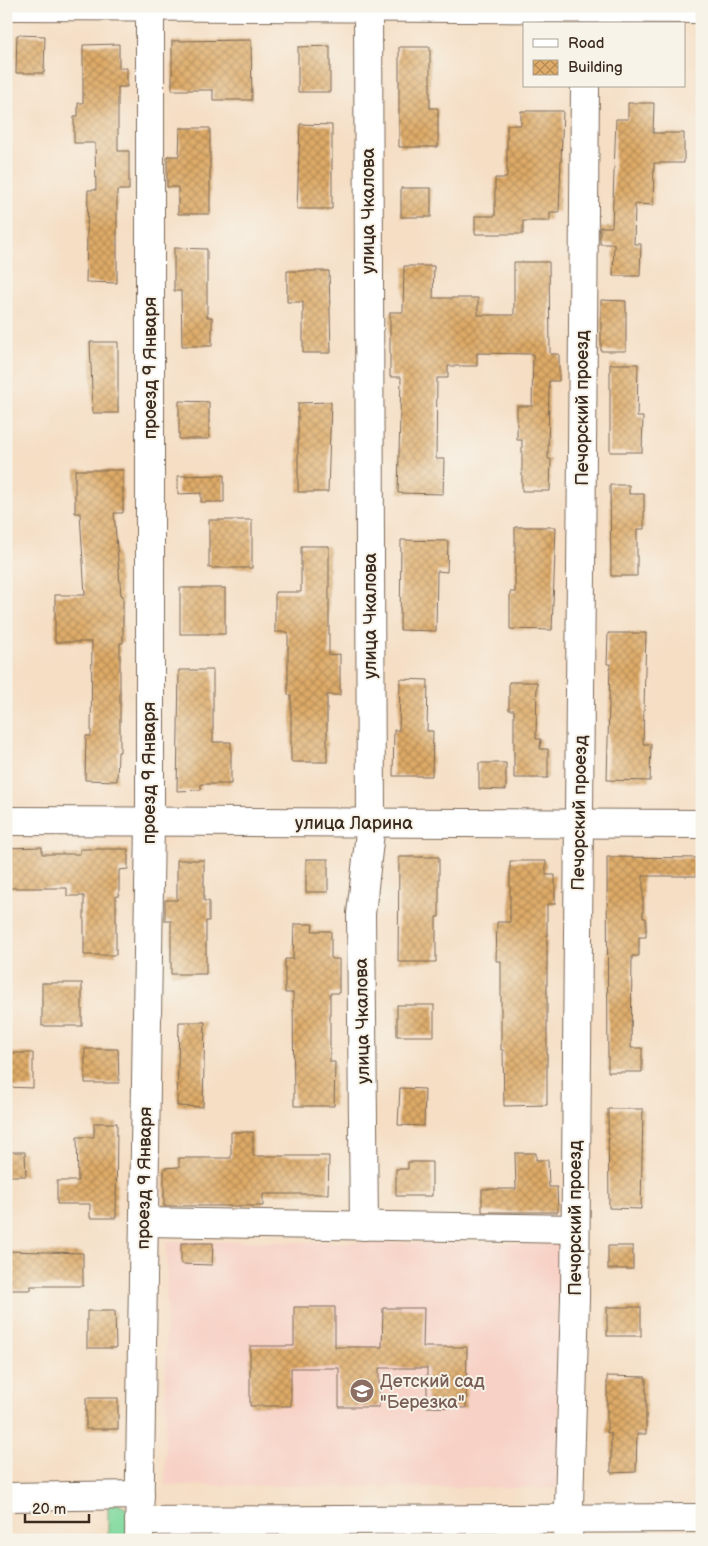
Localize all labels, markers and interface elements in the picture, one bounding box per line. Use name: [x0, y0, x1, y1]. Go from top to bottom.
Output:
legend: [523, 22, 686, 88]
text: Road: [568, 34, 604, 53]
text: Building: [568, 58, 623, 77]
street label: улица Чкалова: [358, 148, 379, 274]
street label: проезд 9 Января: [140, 297, 161, 439]
street label: Печорский проезд: [572, 330, 593, 486]
street label: улица Чкалова: [360, 553, 381, 679]
street label: проезд 9 Января: [139, 702, 160, 844]
street label: Печорский проезд: [568, 735, 591, 891]
street label: улица Ларина: [295, 813, 413, 834]
street label: улица Чкалова: [351, 957, 374, 1084]
street label: проезд 9 Января: [133, 1106, 156, 1250]
street label: Печорский проезд: [565, 1140, 586, 1296]
place label: Детский сад "Березка": [380, 1371, 485, 1413]
school or university icon: Детский сад "Березка": [349, 1378, 375, 1404]
scale bar: [25, 1491, 89, 1523]
text: 20 m: [32, 1500, 66, 1519]

